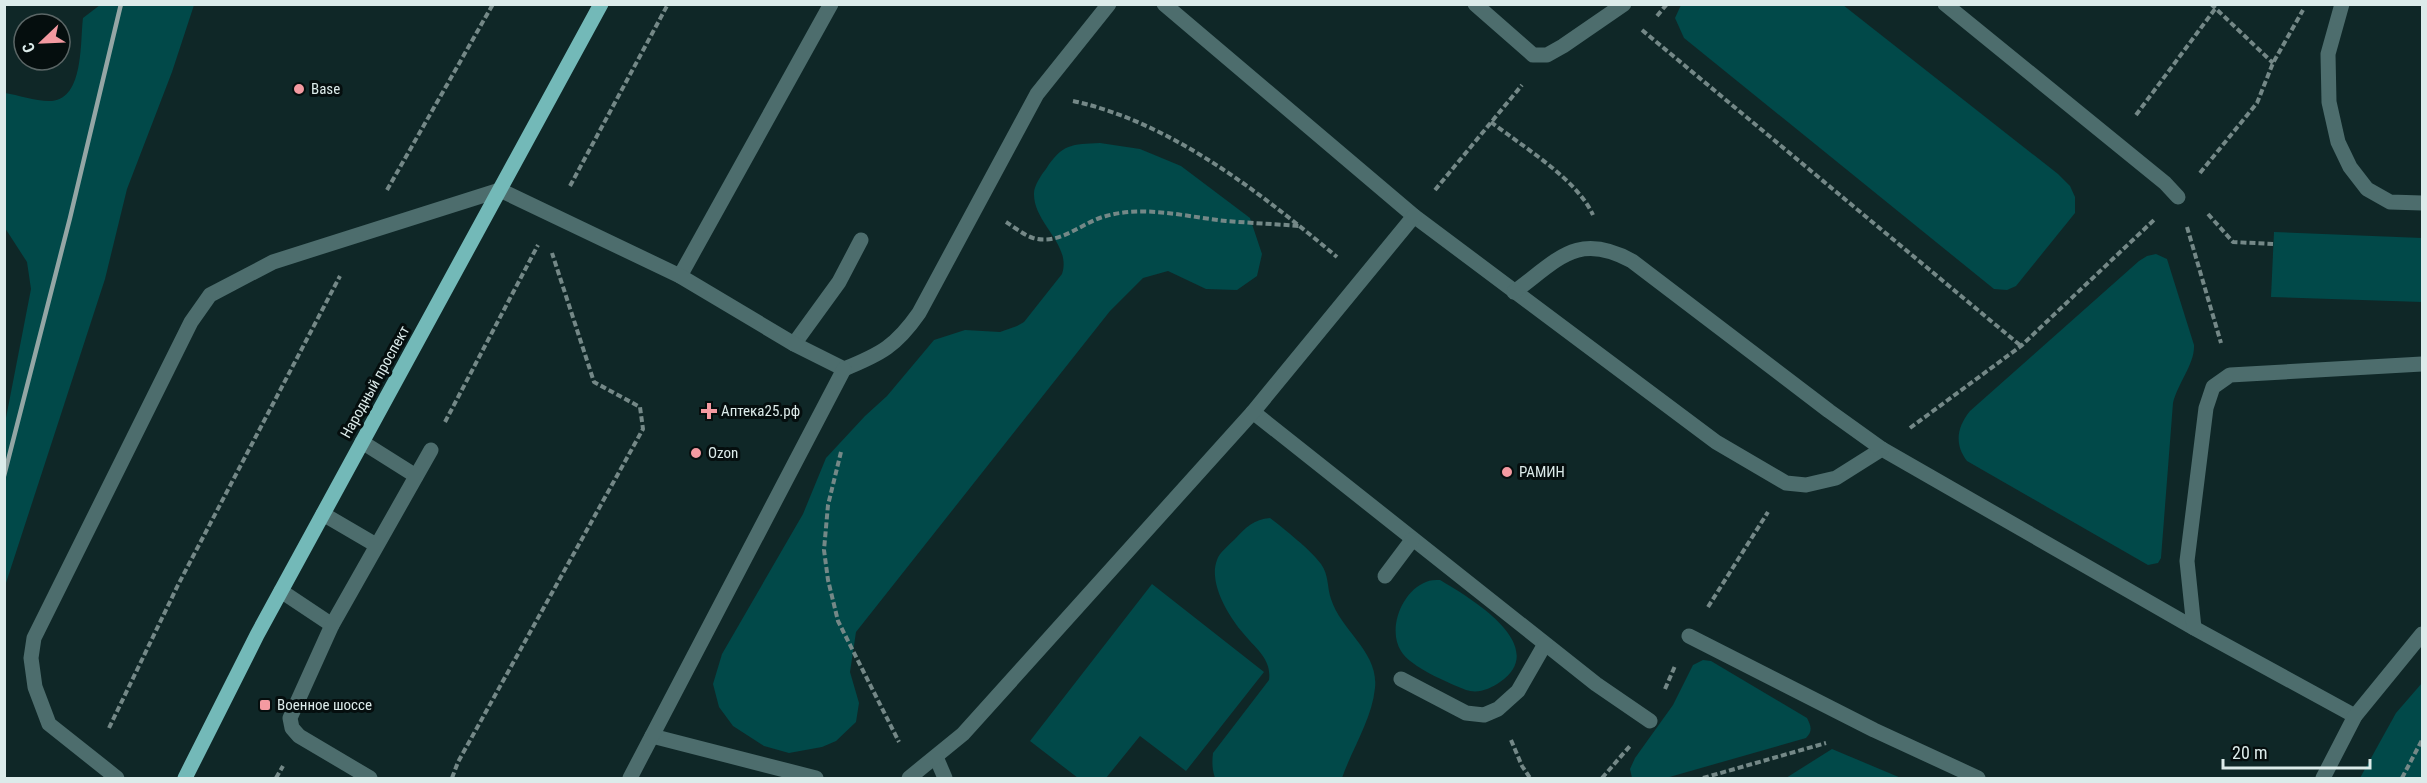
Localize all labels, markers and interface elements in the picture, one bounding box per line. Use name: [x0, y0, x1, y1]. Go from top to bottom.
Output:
north arrow: [12, 12, 72, 72]
text: С: [18, 40, 39, 56]
place label: Base: [311, 80, 340, 98]
marker: Base: [292, 82, 306, 96]
street label: Народный проспект: [337, 323, 413, 441]
place label: Аптека25.рф: [721, 402, 800, 420]
marker: Аптека25.рф: [702, 404, 716, 418]
place label: Ozon: [708, 444, 738, 462]
marker: Ozon: [689, 446, 703, 460]
place label: РАМИН: [1519, 463, 1565, 481]
marker: РАМИН: [1500, 465, 1514, 479]
place label: Военное шоссе: [277, 696, 372, 714]
marker: Военное шоссе: [258, 698, 272, 712]
scale bar: [2223, 732, 2370, 770]
text: 20 m: [2232, 742, 2267, 763]

